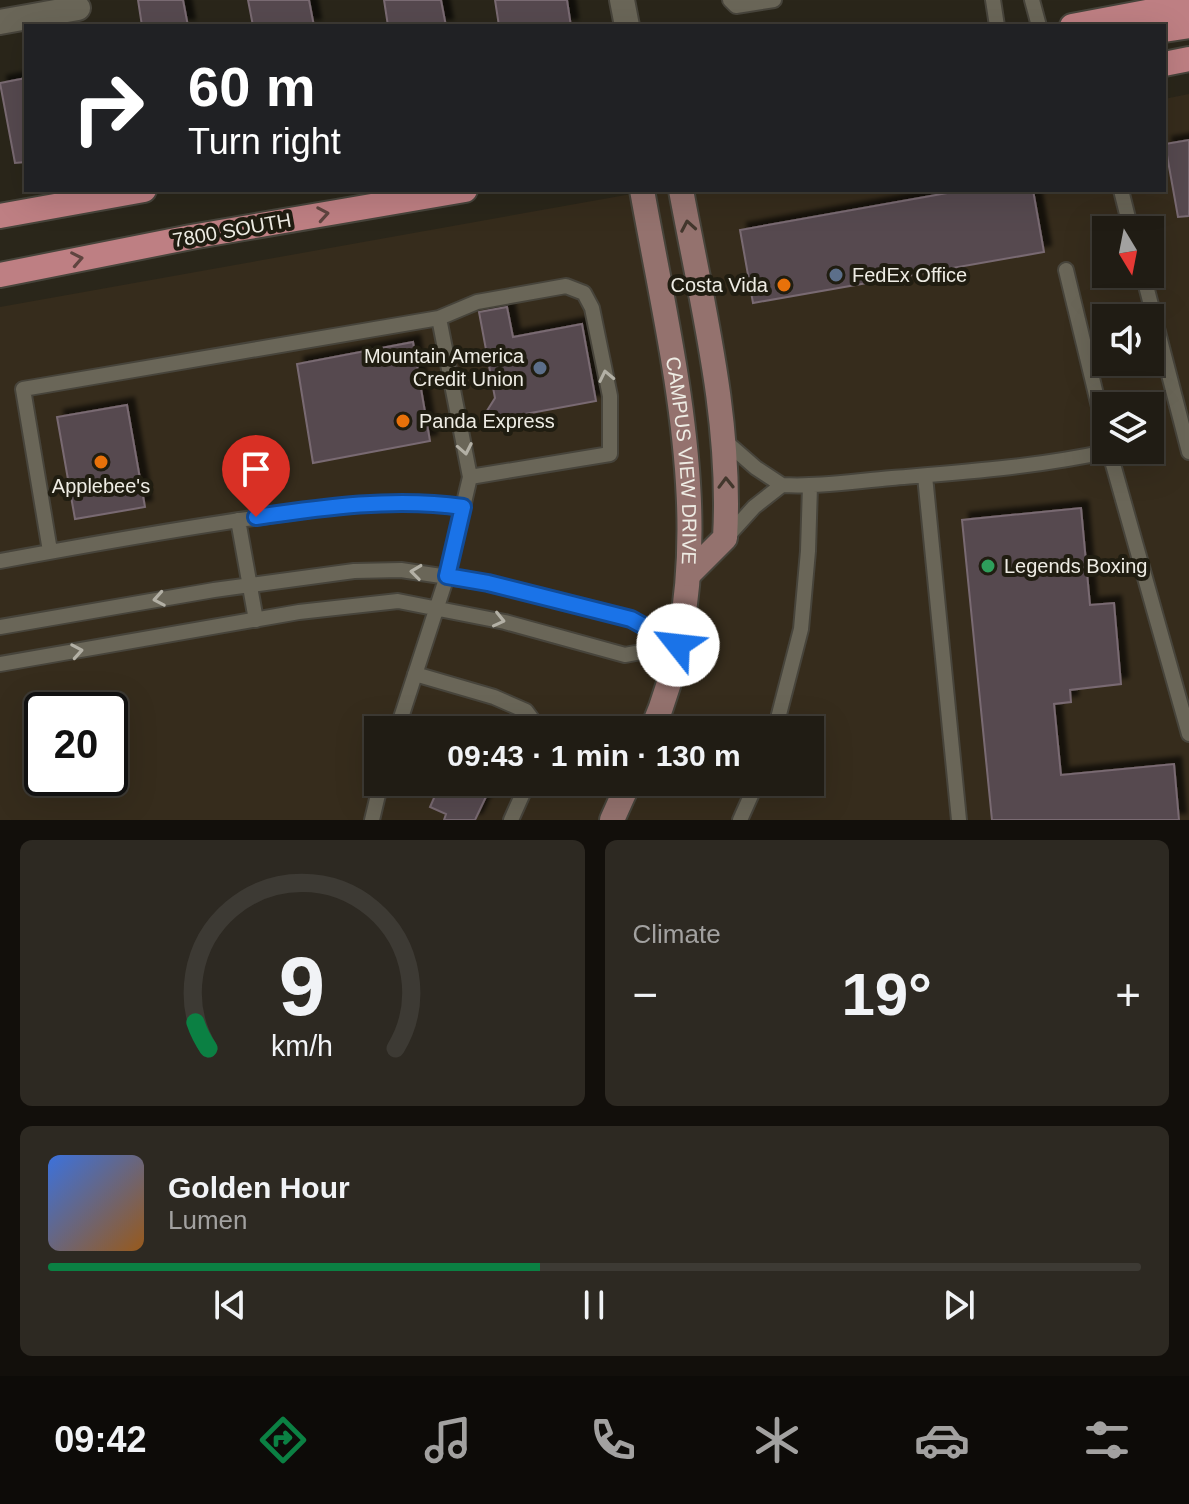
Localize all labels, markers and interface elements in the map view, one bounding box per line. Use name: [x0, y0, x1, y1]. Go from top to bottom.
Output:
text: 60 m: [188, 55, 316, 118]
icon: right: [56, 56, 160, 160]
text: Turn right: [188, 121, 341, 162]
one-way arrow: [316, 207, 330, 224]
street label: 7800 SOUTH: [171, 209, 293, 251]
north arrow: [1092, 216, 1164, 288]
map controls: [1092, 216, 1164, 464]
one-way arrow: [680, 220, 697, 233]
one-way arrow: [70, 252, 83, 269]
place label: FedEx Office: [852, 264, 967, 286]
marker: FedEx Office: [827, 266, 845, 284]
place label: Costa Vida: [671, 274, 769, 296]
marker: Costa Vida: [775, 276, 793, 294]
button: sound: [1092, 304, 1164, 376]
place label: Mountain America Credit Union: [364, 345, 525, 390]
street label: CAMPUS VIEW DRIVE: [662, 355, 701, 565]
marker: Mountain America Credit Union: [531, 359, 549, 377]
one-way arrow: [598, 370, 615, 384]
button: layers: [1092, 392, 1164, 464]
place label: Panda Express: [419, 410, 555, 432]
marker: Panda Express: [394, 412, 412, 430]
pin: [222, 435, 290, 517]
one-way arrow: [455, 442, 472, 456]
icon: arrive: [234, 447, 278, 491]
marker: Applebee's: [92, 453, 110, 471]
place label: Applebee's: [52, 475, 150, 497]
one-way arrow: [718, 476, 735, 489]
place label: Legends Boxing: [1004, 555, 1147, 577]
marker: Legends Boxing: [979, 557, 997, 575]
one-way arrow: [410, 564, 423, 581]
one-way arrow: [152, 590, 165, 607]
position arrow: [636, 603, 720, 687]
one-way arrow: [491, 611, 505, 628]
one-way arrow: [70, 643, 84, 660]
speed limit sign: 20: [24, 692, 128, 796]
text: 09:43 · 1 min · 130 m: [447, 739, 741, 772]
text: Climate: [633, 919, 721, 949]
text: 9: [279, 940, 325, 1033]
text: 19°: [841, 961, 932, 1028]
text: −: [633, 970, 658, 1019]
text: +: [1115, 970, 1141, 1019]
text: km/h: [271, 1030, 333, 1062]
text: Golden Hour: [168, 1171, 350, 1204]
text: Lumen: [168, 1205, 248, 1235]
icon: previous: [208, 1283, 252, 1327]
icon: pause: [572, 1283, 616, 1327]
icon: next: [937, 1283, 981, 1327]
icon: directions: [255, 1412, 311, 1468]
icon: music: [420, 1412, 476, 1468]
icon: phone: [585, 1412, 641, 1468]
icon: climate: [749, 1412, 805, 1468]
icon: car: [914, 1412, 970, 1468]
icon: filters: [1079, 1412, 1135, 1468]
text: 09:42: [54, 1419, 146, 1460]

